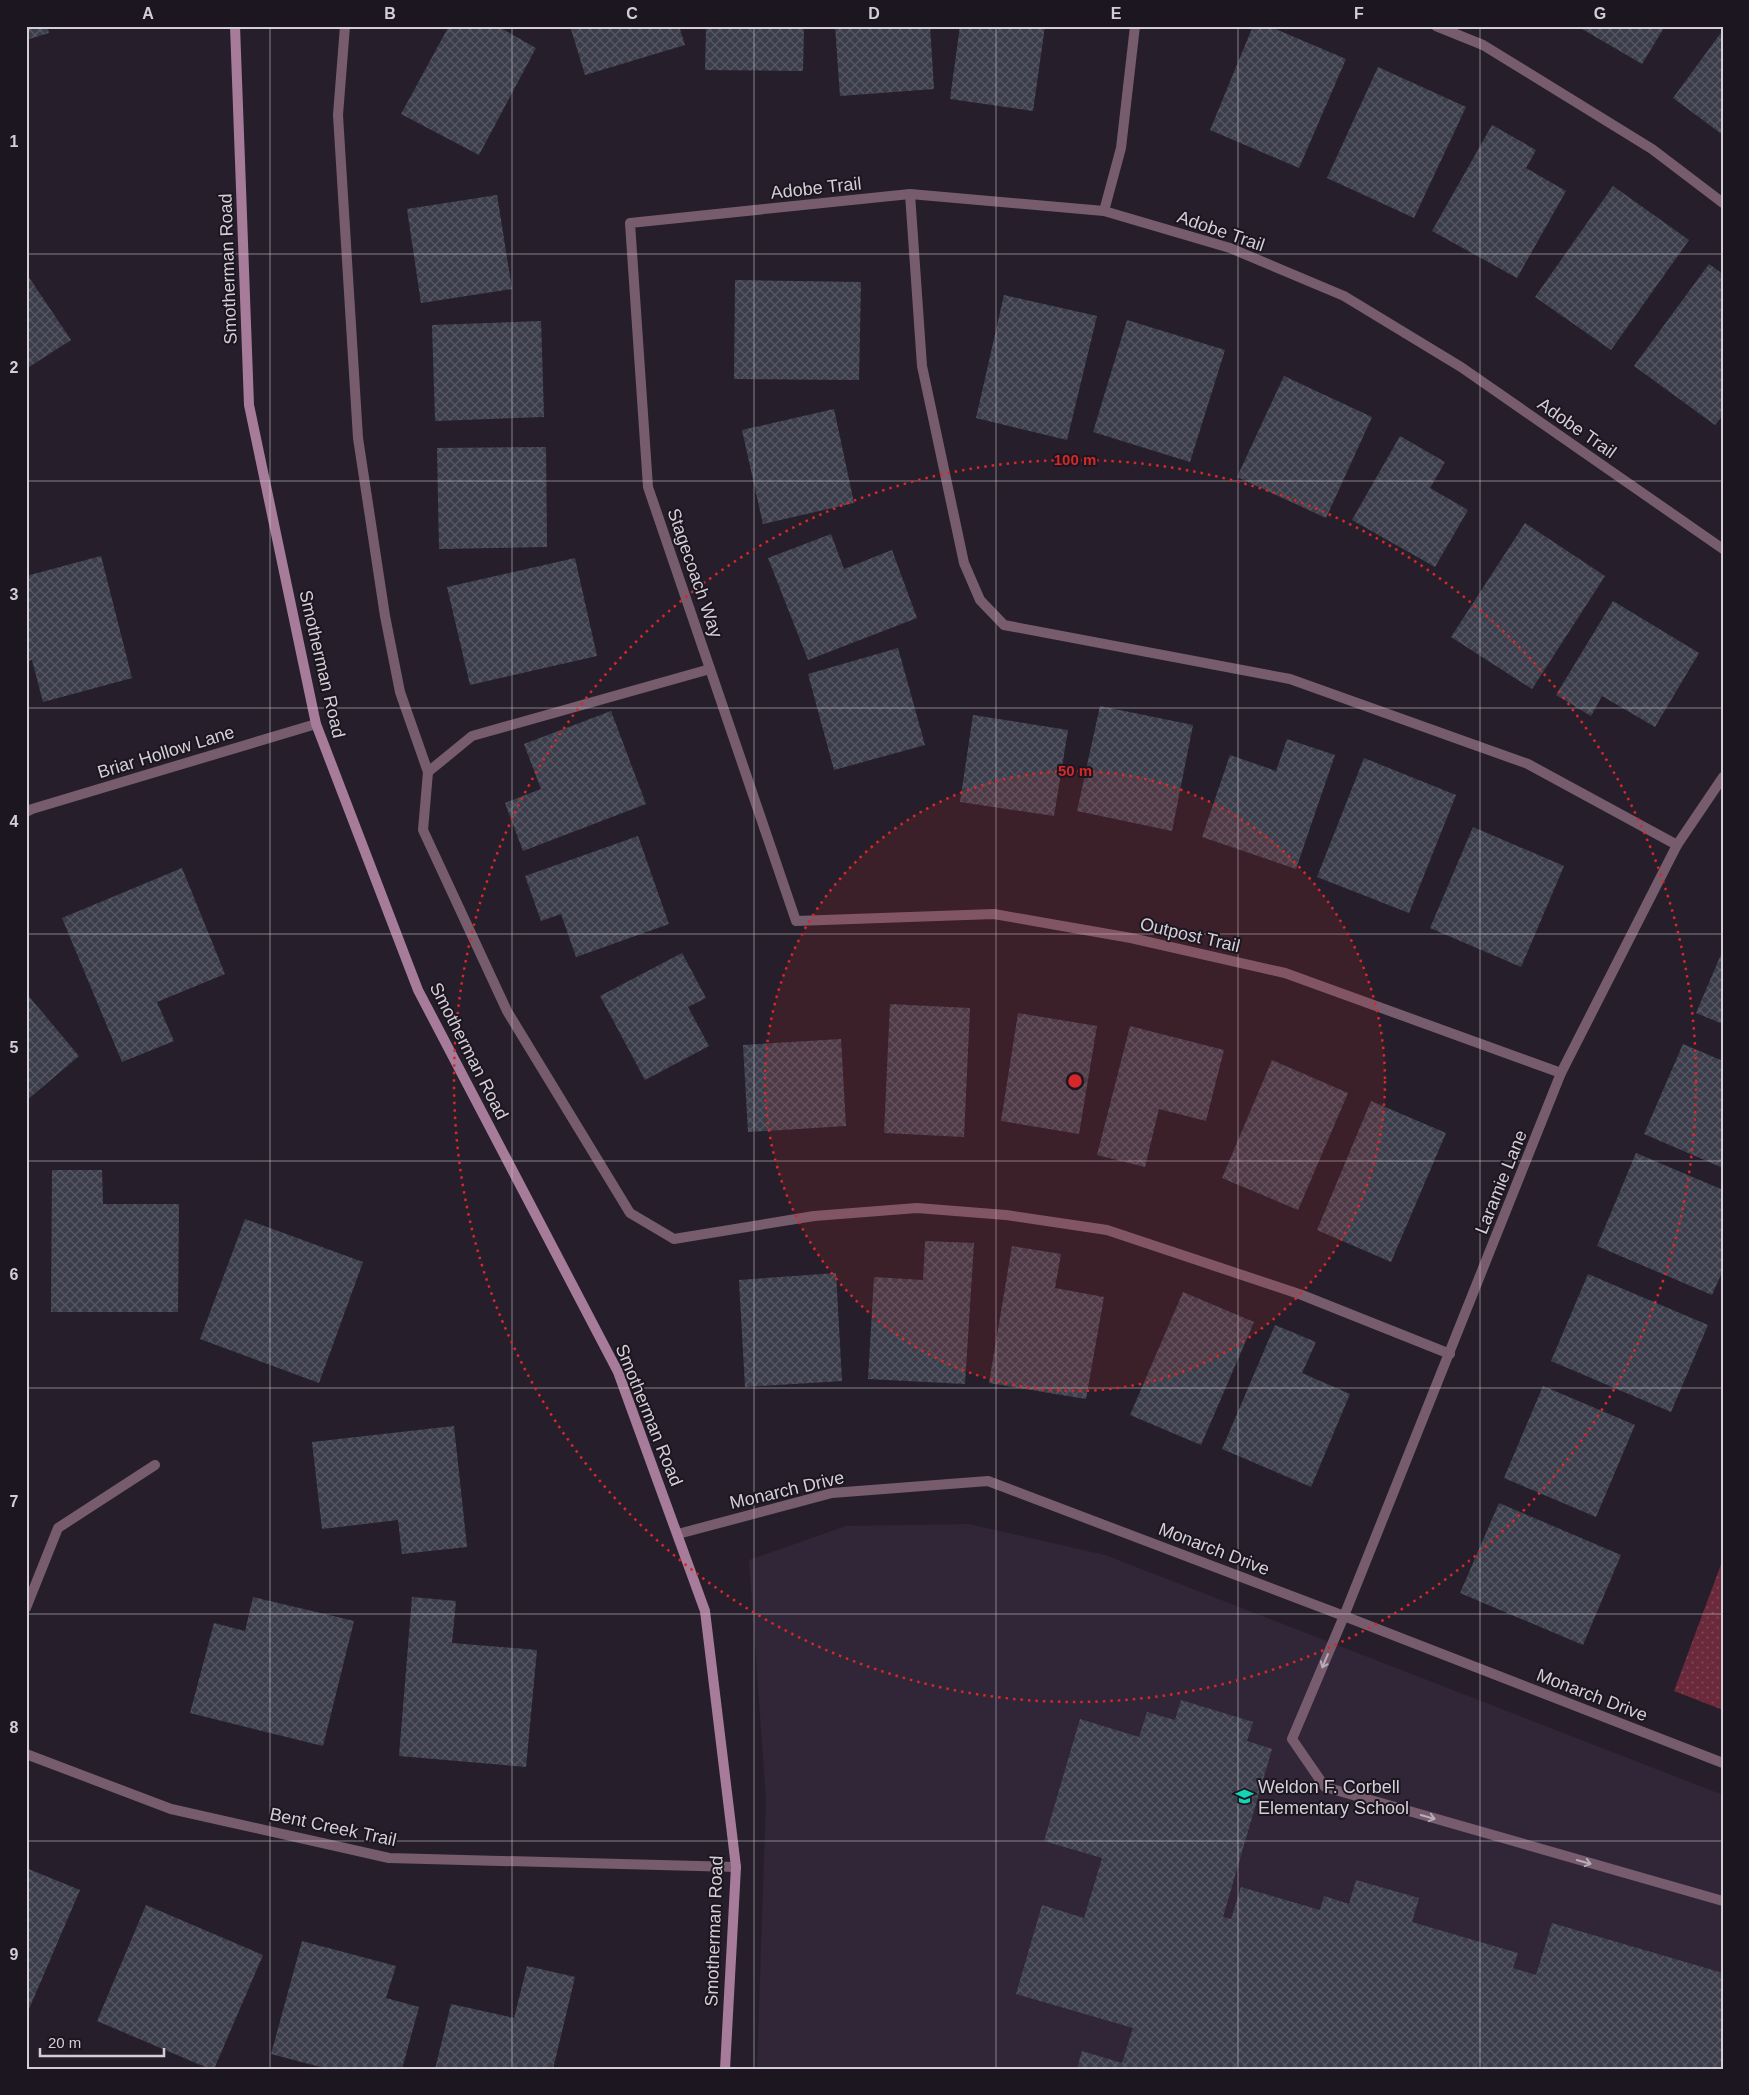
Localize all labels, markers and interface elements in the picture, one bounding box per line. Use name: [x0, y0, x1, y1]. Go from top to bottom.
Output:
text: A: [142, 5, 154, 22]
text: B: [384, 5, 396, 22]
text: C: [626, 5, 638, 22]
text: D: [868, 5, 880, 22]
text: E: [1111, 5, 1122, 22]
text: F: [1354, 5, 1364, 22]
text: G: [1594, 5, 1606, 22]
text: 1: [10, 133, 19, 150]
street label: Adobe Trail: [770, 173, 862, 203]
street label: Smotherman Road: [215, 193, 241, 345]
street label: Adobe Trail: [1175, 207, 1267, 255]
text: 2: [10, 359, 19, 376]
street label: Adobe Trail: [1534, 394, 1620, 462]
text: 100 m: [1054, 451, 1096, 468]
street label: Stagecoach Way: [664, 506, 726, 640]
text: 3: [10, 586, 19, 603]
street label: Smotherman Road: [295, 588, 349, 740]
street label: Briar Hollow Lane: [95, 722, 237, 782]
text: 50 m: [1058, 762, 1092, 779]
text: 4: [10, 813, 19, 830]
street label: Outpost Trail: [1138, 914, 1242, 956]
street label: Smotherman Road: [426, 979, 512, 1123]
text: 5: [10, 1039, 19, 1056]
centre of rings: [1066, 1072, 1084, 1090]
street label: Laramie Lane: [1471, 1127, 1531, 1237]
text: 6: [10, 1266, 19, 1283]
street label: Smotherman Road: [611, 1341, 687, 1489]
street label: Monarch Drive: [728, 1467, 846, 1513]
text: 7: [10, 1493, 19, 1510]
street label: Monarch Drive: [1156, 1519, 1272, 1579]
one-way arrow: [1320, 1653, 1329, 1668]
street label: Monarch Drive: [1534, 1665, 1650, 1725]
text: 8: [10, 1719, 19, 1736]
place label: Weldon F. Corbell Elementary School: [1258, 1777, 1409, 1818]
school or university icon: Weldon F. Corbell Elementary School: [1234, 1787, 1254, 1807]
street label: Bent Creek Trail: [268, 1804, 398, 1850]
one-way arrow: [1420, 1812, 1436, 1822]
street label: Smotherman Road: [701, 1855, 727, 2007]
one-way arrow: [1576, 1858, 1592, 1868]
text: 9: [10, 1946, 19, 1963]
scale bar: [40, 2025, 164, 2057]
text: 20 m: [48, 2034, 81, 2051]

